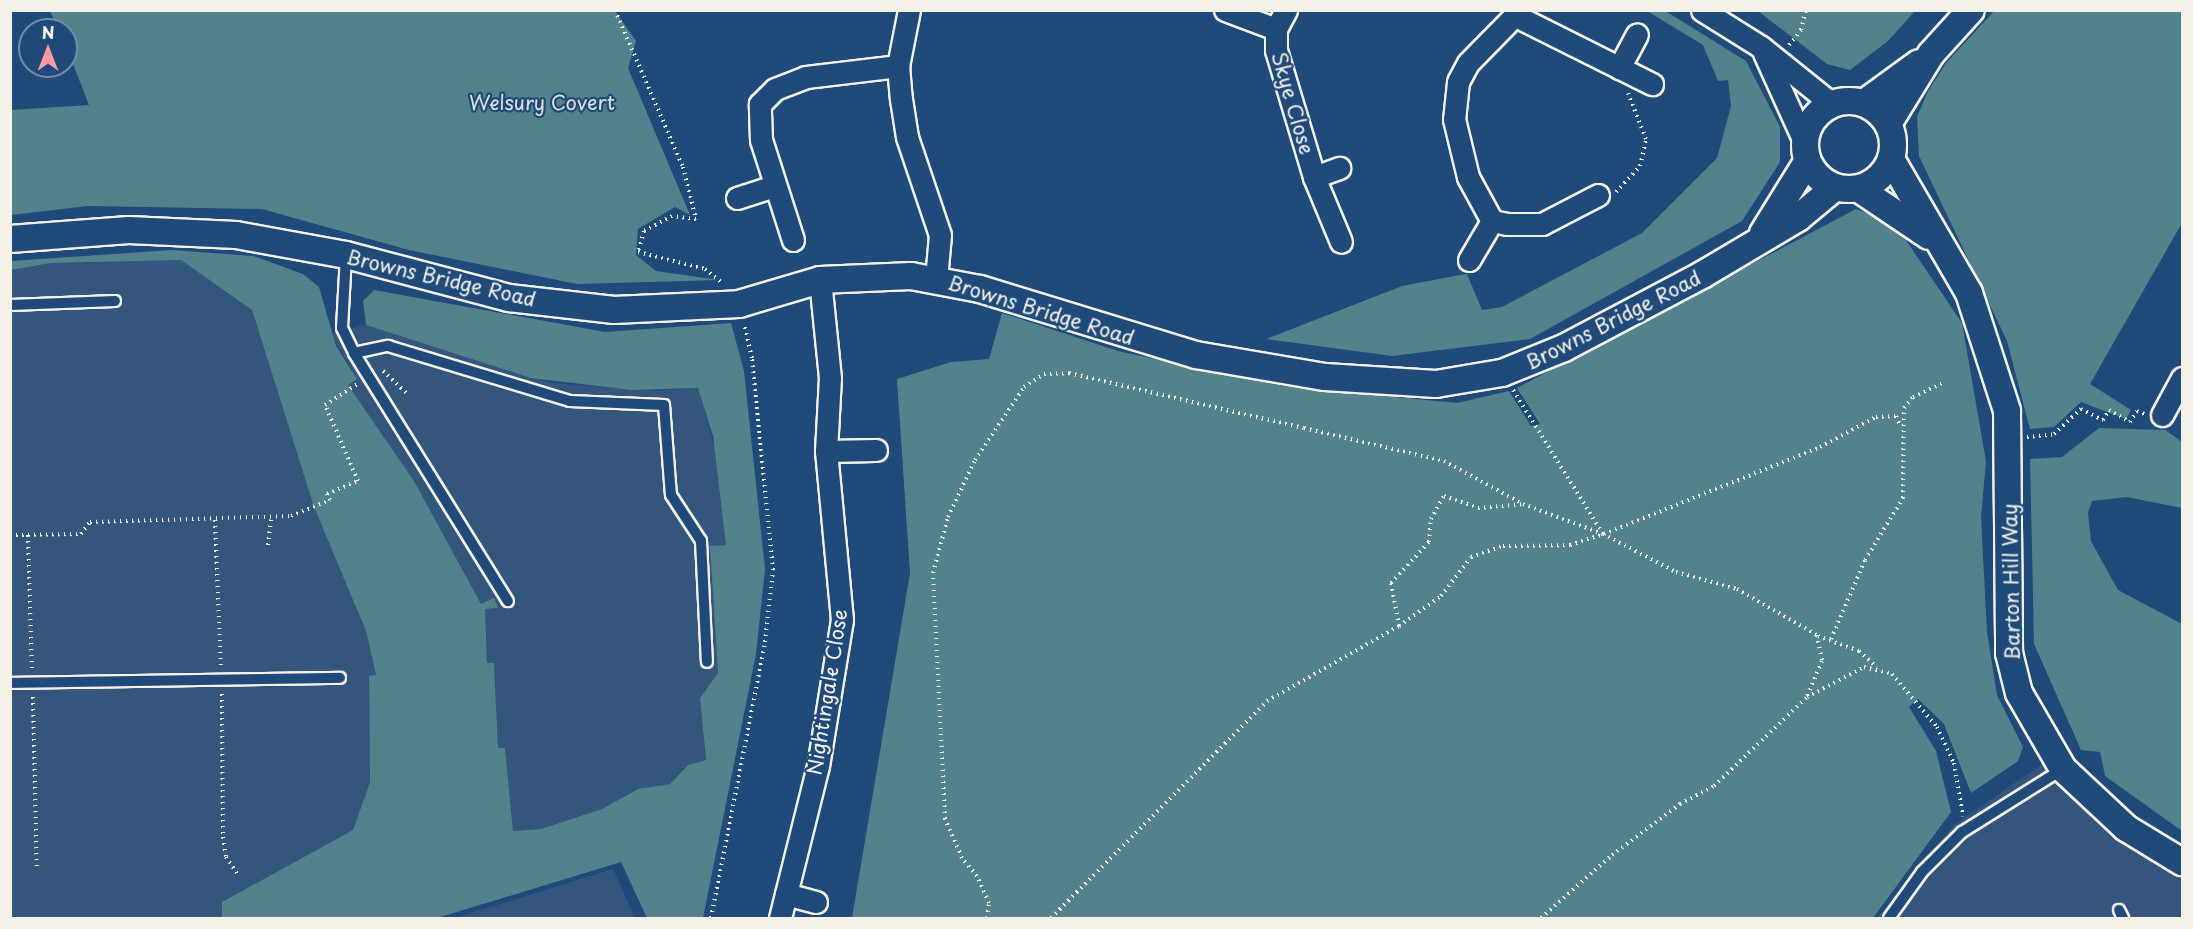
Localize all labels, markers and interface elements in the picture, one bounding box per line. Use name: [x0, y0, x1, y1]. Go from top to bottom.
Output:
north arrow: [18, 18, 78, 78]
text: N: [42, 20, 54, 44]
street label: Skye Close: [1267, 49, 1319, 157]
park label: Welsury Covert: [468, 90, 616, 114]
street label: Browns Bridge Road: [344, 245, 538, 311]
street label: Browns Bridge Road: [1521, 265, 1705, 375]
street label: Browns Bridge Road: [945, 270, 1137, 350]
street label: Barton Hill Way: [1998, 503, 2024, 661]
street label: Nightingale Close: [802, 606, 852, 778]

